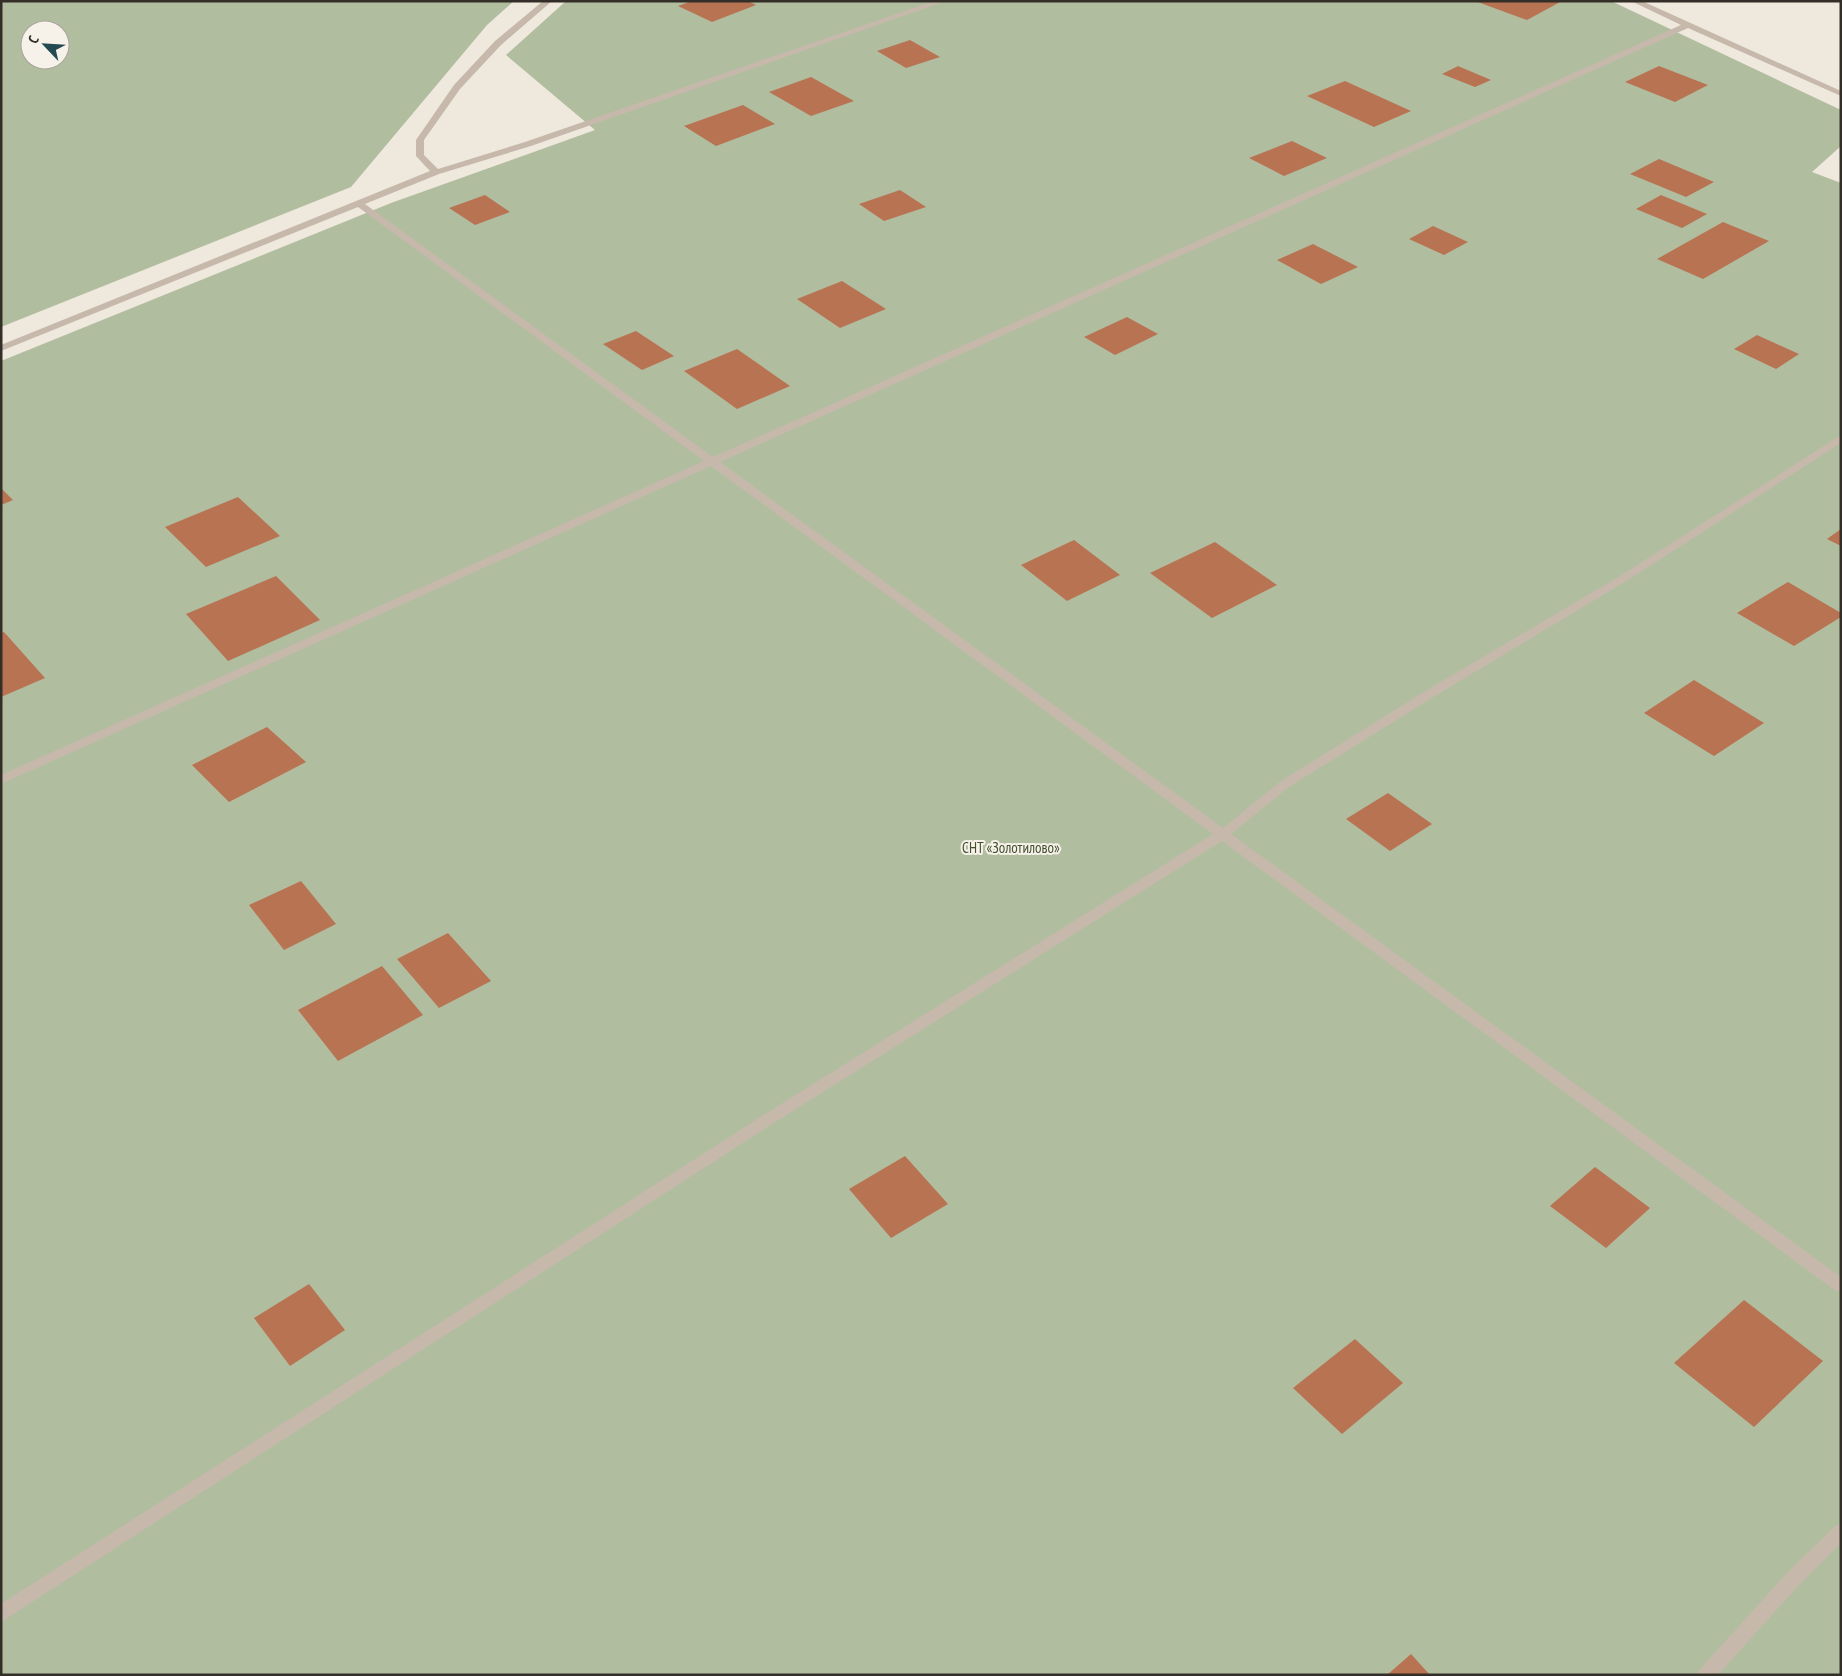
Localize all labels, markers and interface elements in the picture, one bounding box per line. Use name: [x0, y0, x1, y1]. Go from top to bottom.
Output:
north arrow: [20, 20, 70, 70]
text: С: [24, 32, 43, 46]
park label: СНТ «Золотилово»: [962, 838, 1060, 857]

